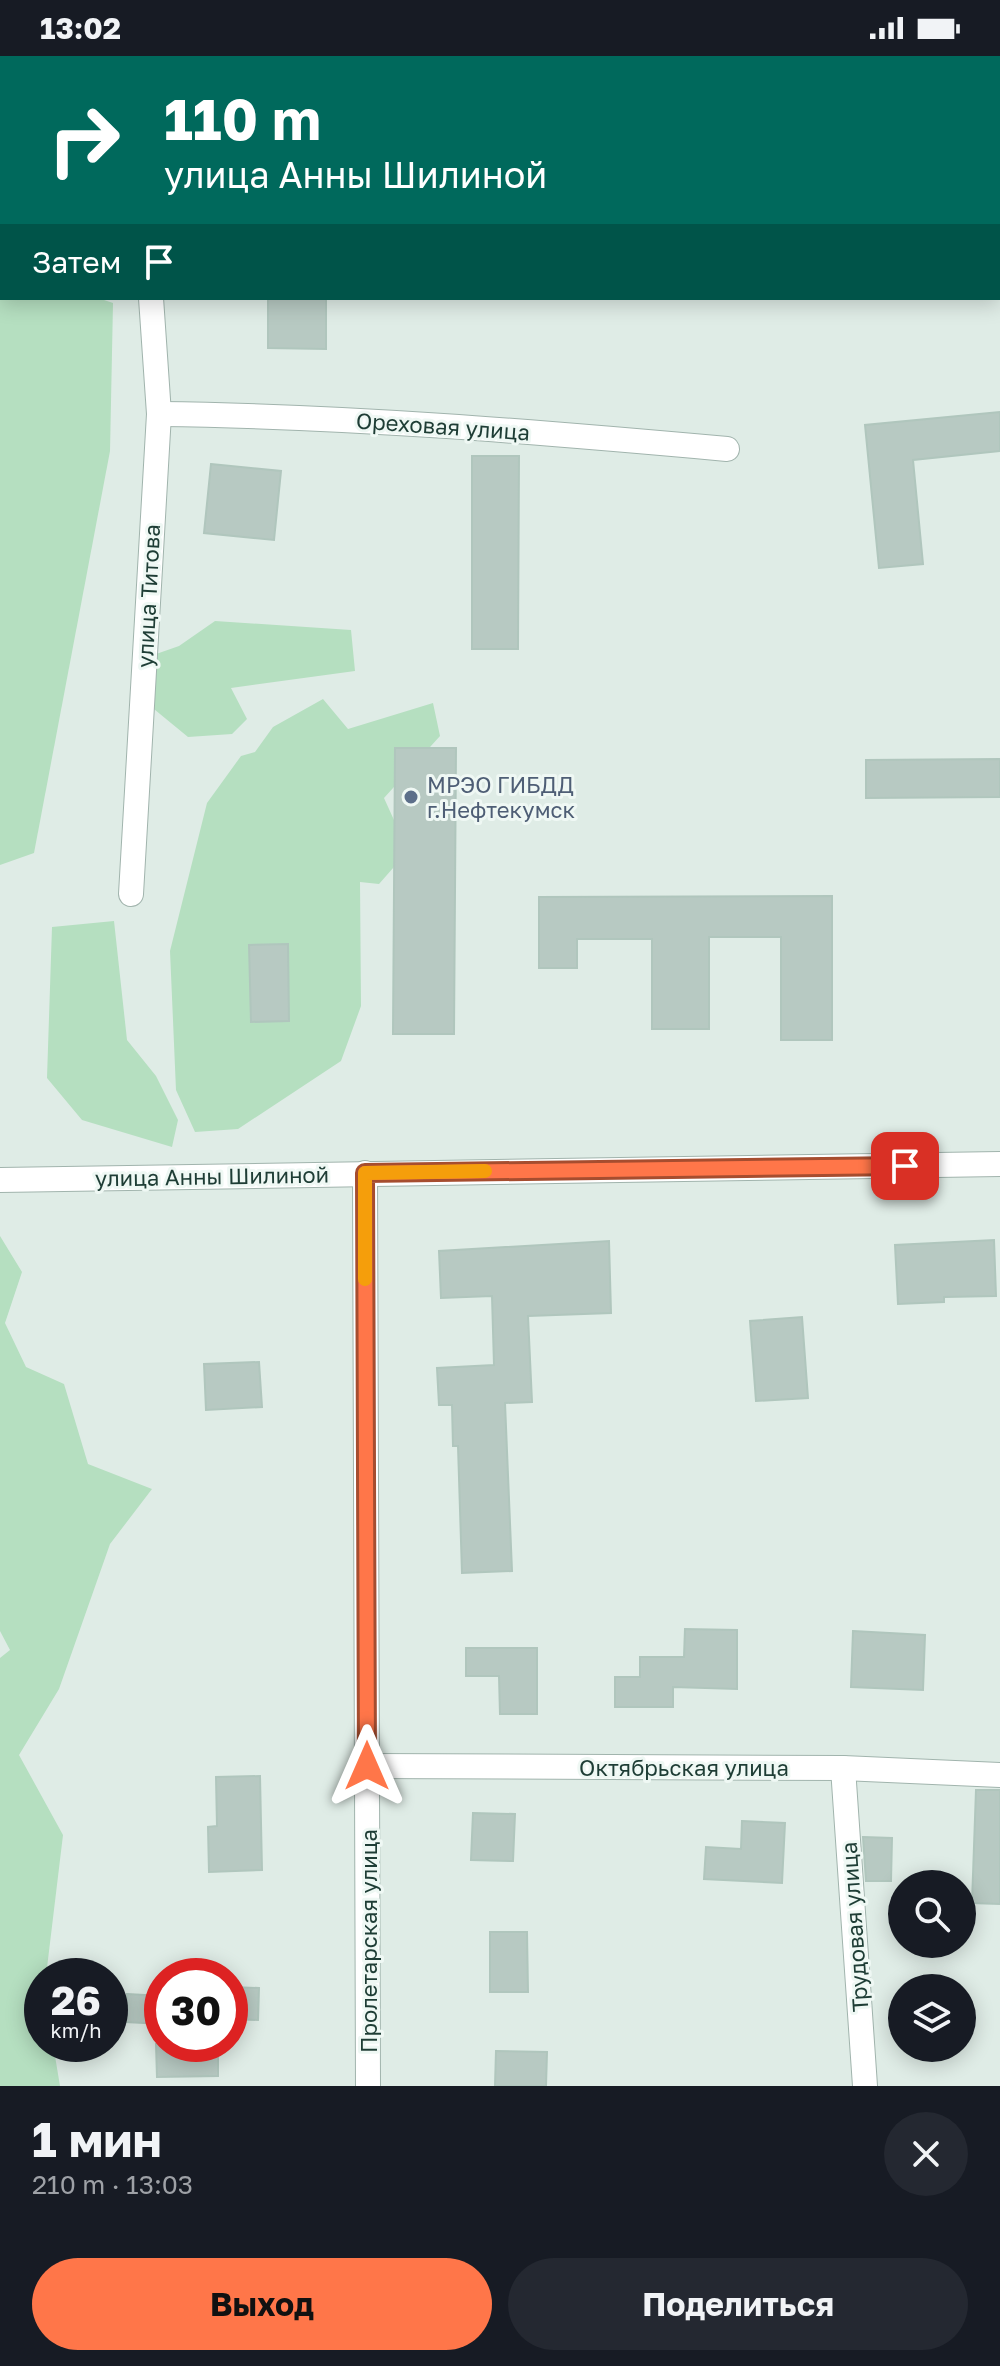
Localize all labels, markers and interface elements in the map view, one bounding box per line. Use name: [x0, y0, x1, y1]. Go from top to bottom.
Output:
text: 13:02: [40, 10, 121, 46]
text: 110 m: [164, 85, 321, 152]
icon: right: [32, 88, 136, 192]
text: улица Анны Шилиной: [164, 153, 547, 196]
icon: arrive: [137, 240, 181, 284]
text: Затем: [32, 244, 121, 280]
street label: Ореховая улица: [355, 406, 531, 446]
street label: улица Титова: [131, 524, 165, 668]
place label: МРЭО ГИБДД г.Нефтекумск: [427, 771, 576, 823]
marker: МРЭО ГИБДД г.Нефтекумск: [402, 788, 420, 806]
pin: [871, 1132, 939, 1200]
icon: arrive: [883, 1144, 927, 1188]
street label: улица Анны Шилиной: [95, 1160, 329, 1192]
position arrow: [325, 1724, 409, 1808]
street label: Октябрьская улица: [579, 1754, 789, 1781]
street label: Пролетарская улица: [355, 1829, 382, 2053]
street label: Трудовая улица: [835, 1841, 873, 2013]
map controls: [888, 1870, 976, 2062]
button: search: [888, 1870, 976, 1958]
speed limit sign: 30: [144, 1958, 248, 2062]
button: layers: [888, 1974, 976, 2062]
text: 26: [51, 1976, 101, 2024]
text: km/h: [51, 2018, 101, 2042]
text: 1 мин: [32, 2110, 162, 2168]
button: close: [884, 2112, 968, 2196]
text: 210 m · 13:03: [32, 2169, 193, 2200]
button: Выход: [32, 2258, 492, 2350]
button: Поделиться: [508, 2258, 968, 2350]

